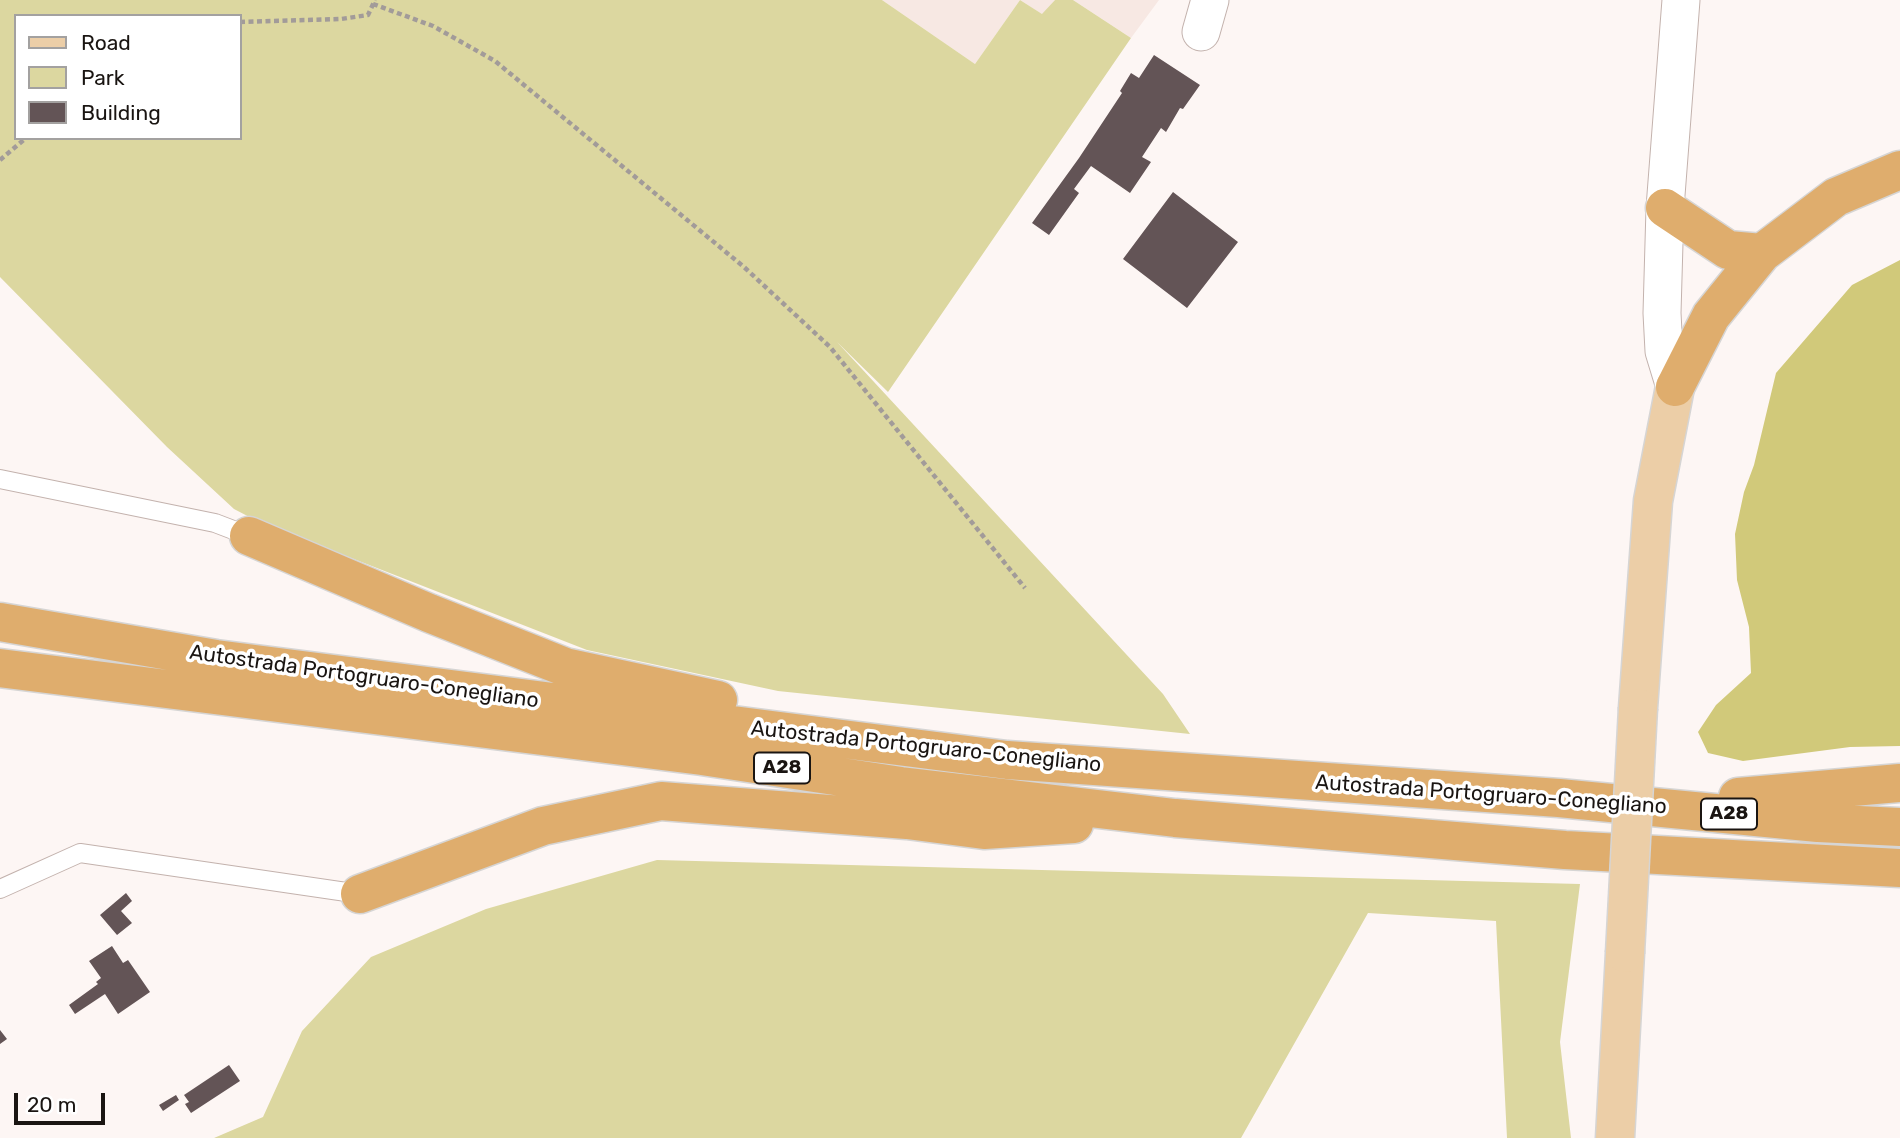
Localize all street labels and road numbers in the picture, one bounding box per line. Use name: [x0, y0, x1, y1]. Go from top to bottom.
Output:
street label: Autostrada Portogruaro-Conegliano: [188, 640, 540, 714]
street label: Autostrada Portogruaro-Conegliano: [749, 716, 1103, 778]
road number: A28: [754, 752, 810, 783]
street label: Autostrada Portogruaro-Conegliano: [1314, 770, 1668, 820]
road number: A28: [1701, 799, 1757, 830]

